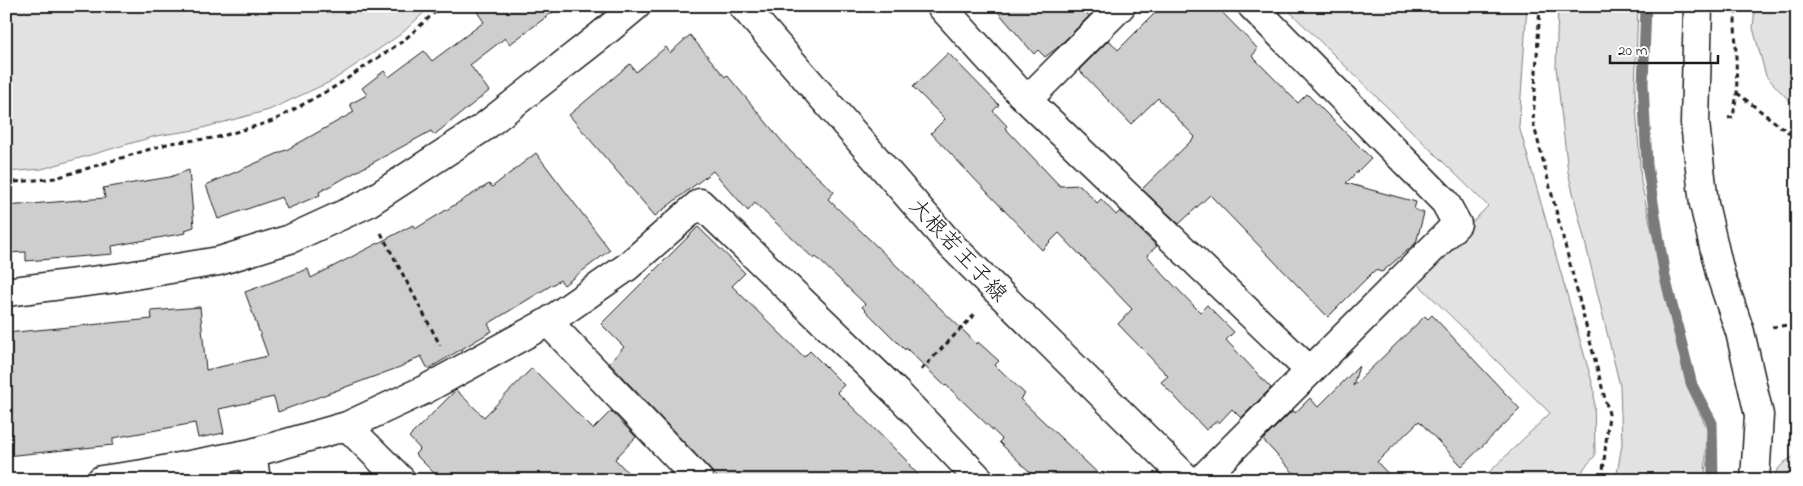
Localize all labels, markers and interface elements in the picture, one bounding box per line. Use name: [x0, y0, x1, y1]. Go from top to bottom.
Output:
scale bar: [1610, 32, 1718, 64]
text: 20 m: [1618, 40, 1648, 62]
street label: 大根若王子線: [900, 192, 1014, 310]

